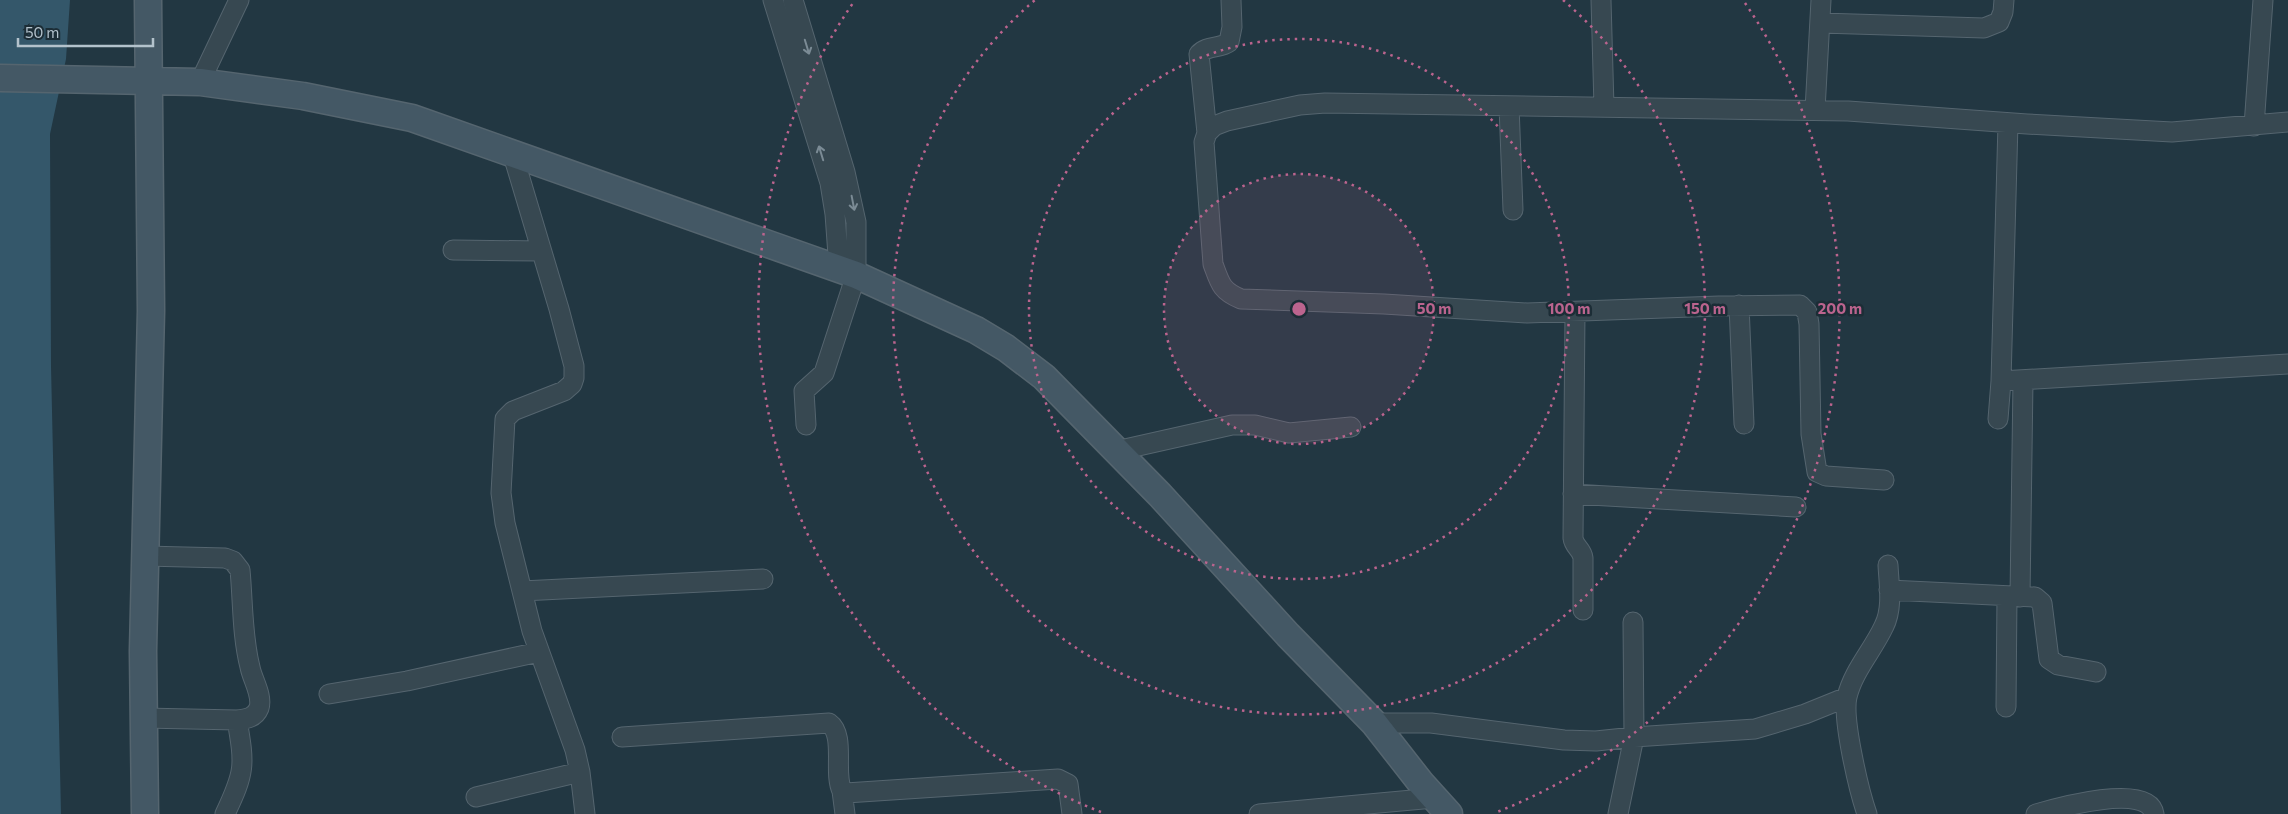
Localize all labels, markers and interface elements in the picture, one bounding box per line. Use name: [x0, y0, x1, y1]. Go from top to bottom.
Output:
scale bar: [18, 15, 152, 47]
text: 50 m: [25, 23, 59, 41]
one-way arrow: [803, 38, 813, 54]
one-way arrow: [815, 145, 825, 161]
one-way arrow: [848, 194, 858, 210]
text: 50 m: [1417, 299, 1451, 317]
text: 100 m: [1548, 299, 1590, 317]
text: 150 m: [1684, 299, 1726, 317]
text: 200 m: [1818, 299, 1862, 317]
centre of rings: [1290, 300, 1308, 318]

